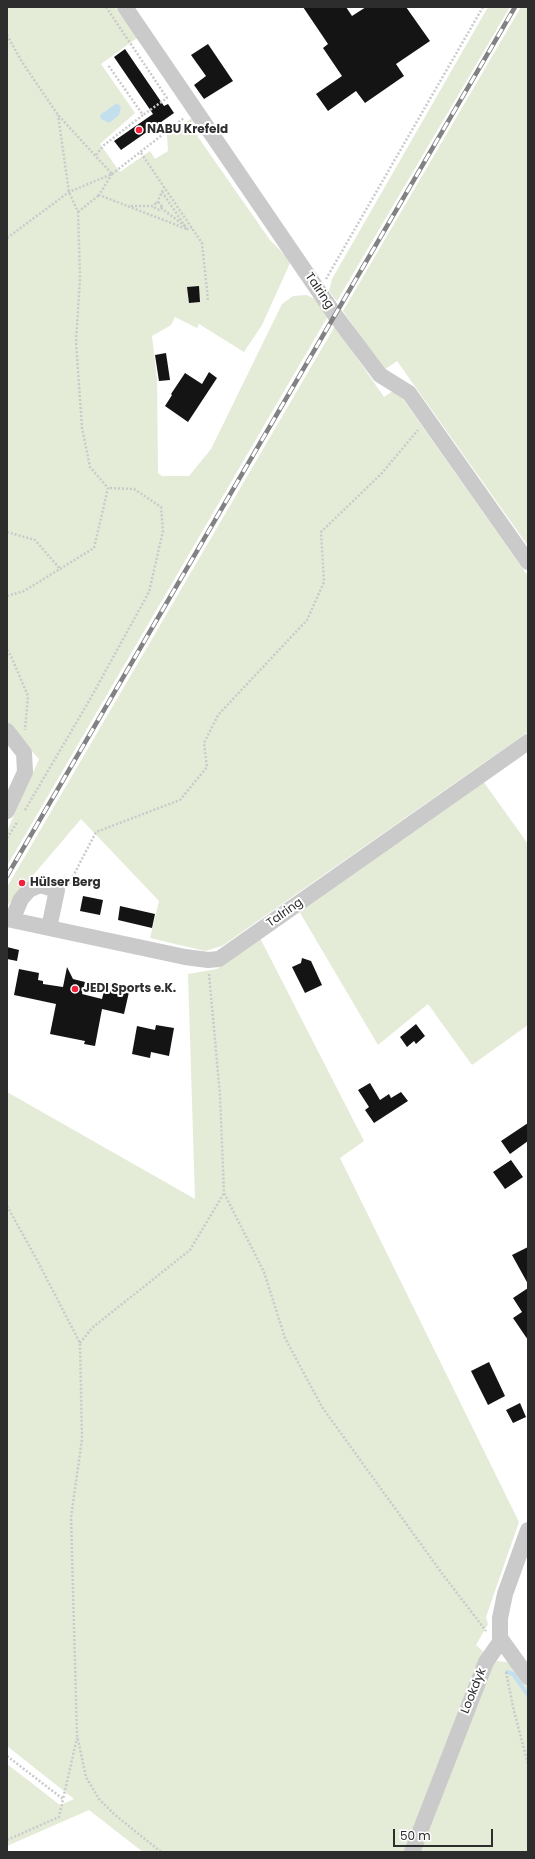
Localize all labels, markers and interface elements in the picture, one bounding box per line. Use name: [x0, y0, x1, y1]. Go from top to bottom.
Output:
place label: NABU Krefeld: [147, 123, 228, 137]
marker: NABU Krefeld: [134, 125, 144, 135]
street label: Talring: [302, 270, 336, 312]
place label: Hülser Berg: [30, 876, 101, 890]
marker: Hülser Berg: [17, 878, 27, 888]
street label: Talring: [264, 895, 306, 931]
place label: JEDI Sports e.K.: [83, 982, 176, 996]
marker: JEDI Sports e.K.: [70, 984, 80, 994]
street label: Lookdyk: [458, 1666, 490, 1716]
scale bar: [395, 1821, 495, 1847]
text: 50 m: [400, 1827, 431, 1844]

